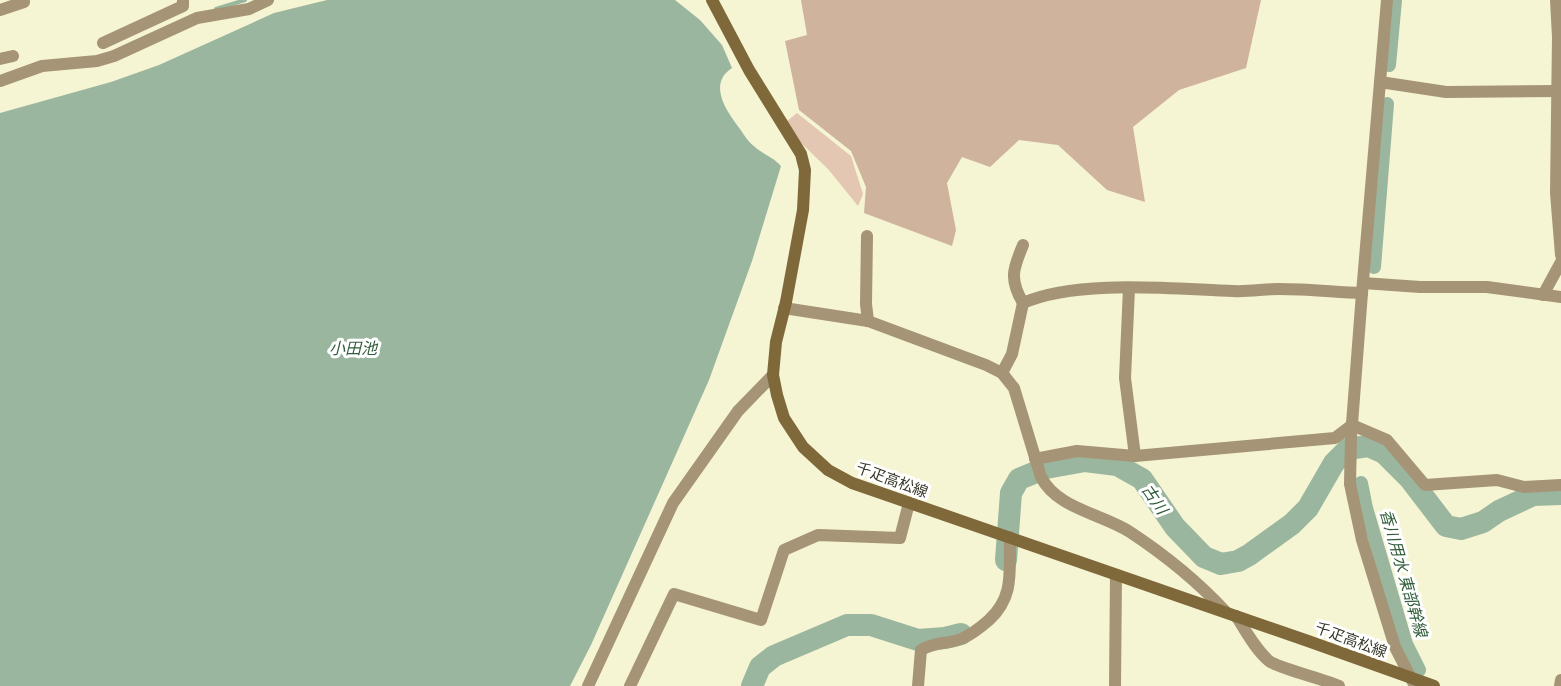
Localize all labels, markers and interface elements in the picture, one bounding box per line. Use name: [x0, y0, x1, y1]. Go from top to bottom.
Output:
water label: 小田池: [329, 339, 379, 358]
street label: 千疋高松線: [854, 459, 930, 501]
water label: 古川: [1138, 481, 1173, 519]
water label: 香川用水 東部幹線: [1376, 507, 1431, 641]
street label: 千疋高松線: [1313, 619, 1389, 661]

